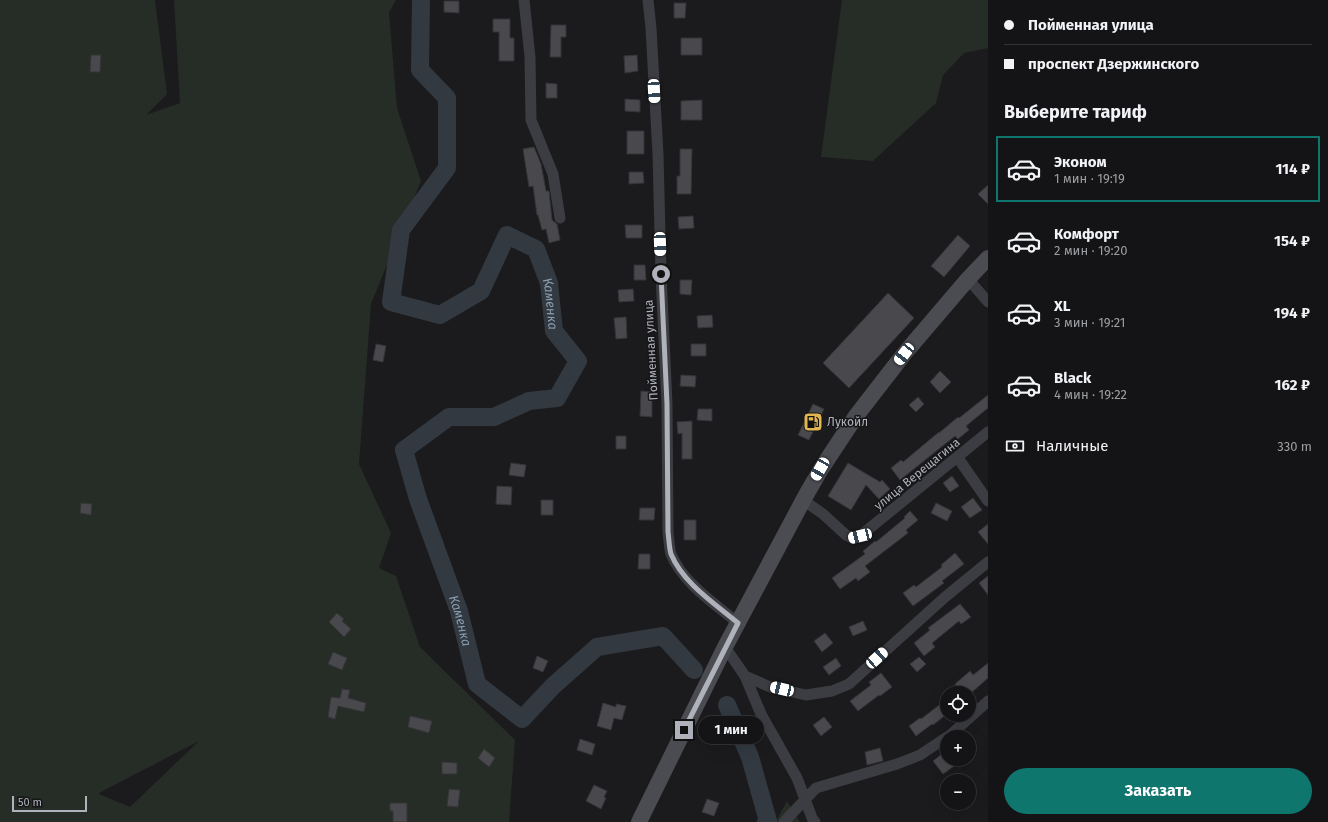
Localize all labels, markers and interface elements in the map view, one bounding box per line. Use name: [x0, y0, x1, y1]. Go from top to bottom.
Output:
text: Пойменная улица: [1028, 16, 1154, 34]
text: проспект Дзержинского: [1028, 55, 1199, 73]
car: [647, 79, 661, 103]
text: Выберите тариф: [1004, 101, 1147, 123]
icon: car: [1006, 151, 1042, 187]
text: Эконом: [1054, 153, 1107, 171]
text: 114 ₽: [1275, 160, 1310, 178]
text: 1 мин · 19:19: [1054, 171, 1125, 186]
icon: car: [1006, 223, 1042, 259]
text: Комфорт: [1054, 225, 1119, 243]
car: [654, 232, 666, 256]
text: 154 ₽: [1274, 232, 1310, 250]
text: 2 мин · 19:20: [1054, 243, 1127, 258]
route start: [652, 265, 670, 283]
water label: Каменка: [540, 275, 561, 330]
icon: car: [1006, 295, 1042, 331]
text: XL: [1054, 297, 1070, 315]
street label: Пойменная улица: [641, 299, 661, 401]
text: 194 ₽: [1274, 304, 1310, 322]
text: 3 мин · 19:21: [1054, 315, 1126, 330]
car: [892, 341, 916, 367]
icon: car: [1006, 367, 1042, 403]
text: Black: [1054, 369, 1091, 387]
text: 162 ₽: [1275, 376, 1310, 394]
text: 4 мин · 19:22: [1054, 387, 1127, 402]
fuel station icon: Лукойл: [802, 411, 824, 433]
place label: Лукойл: [827, 415, 868, 429]
street label: улица Верещагина: [871, 435, 963, 513]
icon: cash: [1004, 435, 1026, 457]
text: Наличные: [1036, 437, 1108, 455]
text: 330 m: [1277, 439, 1312, 454]
car: [809, 456, 831, 482]
car: [847, 527, 873, 545]
water label: Каменка: [446, 593, 475, 648]
car: [864, 646, 890, 670]
car: [769, 680, 795, 698]
map controls: [940, 686, 976, 810]
button: locate: [940, 686, 976, 722]
callout: 1 мин: [698, 716, 764, 744]
route end: [675, 721, 693, 739]
text: 1 мин: [714, 722, 748, 737]
button: +: [940, 730, 976, 766]
button: Заказать: [1004, 768, 1312, 814]
button: −: [940, 774, 976, 810]
scale bar: [12, 794, 87, 813]
text: 50 m: [18, 796, 42, 809]

